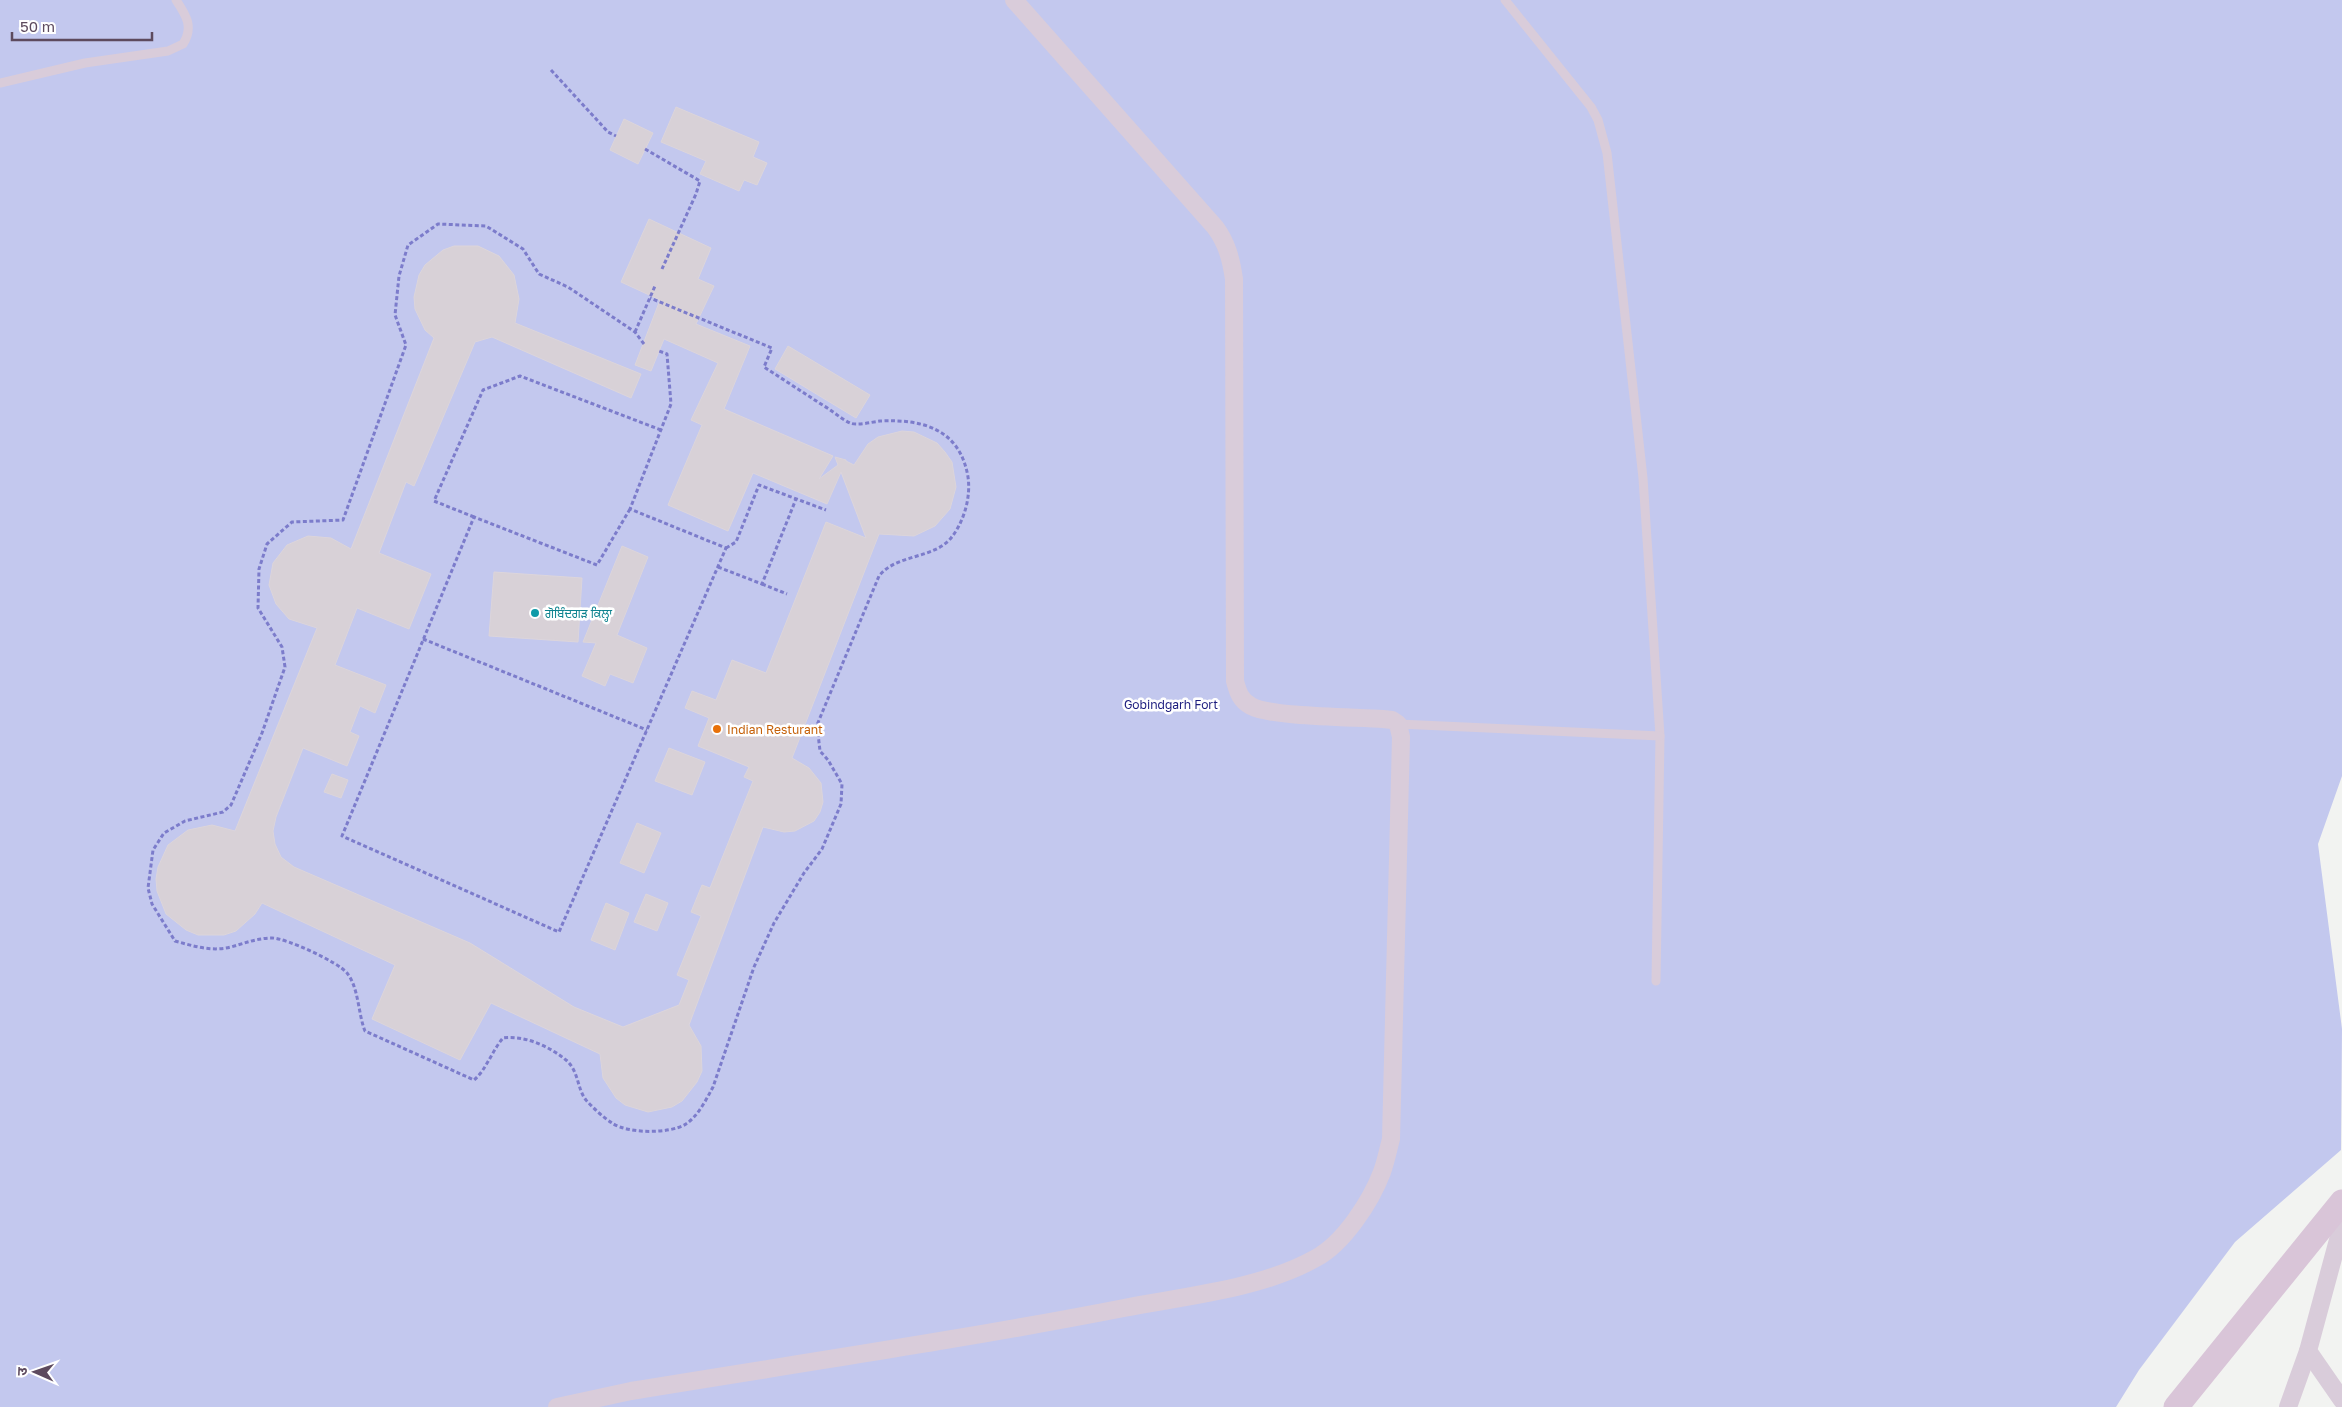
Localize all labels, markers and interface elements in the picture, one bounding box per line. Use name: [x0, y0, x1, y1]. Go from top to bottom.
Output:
scale bar: [12, 10, 152, 42]
text: 50 m: [20, 17, 55, 35]
place label: ਗੋਬਿੰਦਗੜ ਕਿਲ੍ਹਾ: [544, 606, 612, 622]
marker: ਗੋਬਿੰਦਗੜ ਕਿਲ੍ਹਾ: [529, 607, 541, 619]
park label: Gobindgarh Fort: [1124, 697, 1218, 712]
place label: Indian Resturant: [727, 722, 823, 737]
marker: Indian Resturant: [711, 723, 723, 735]
north arrow: [10, 1347, 60, 1397]
text: उ: [13, 1366, 30, 1376]

